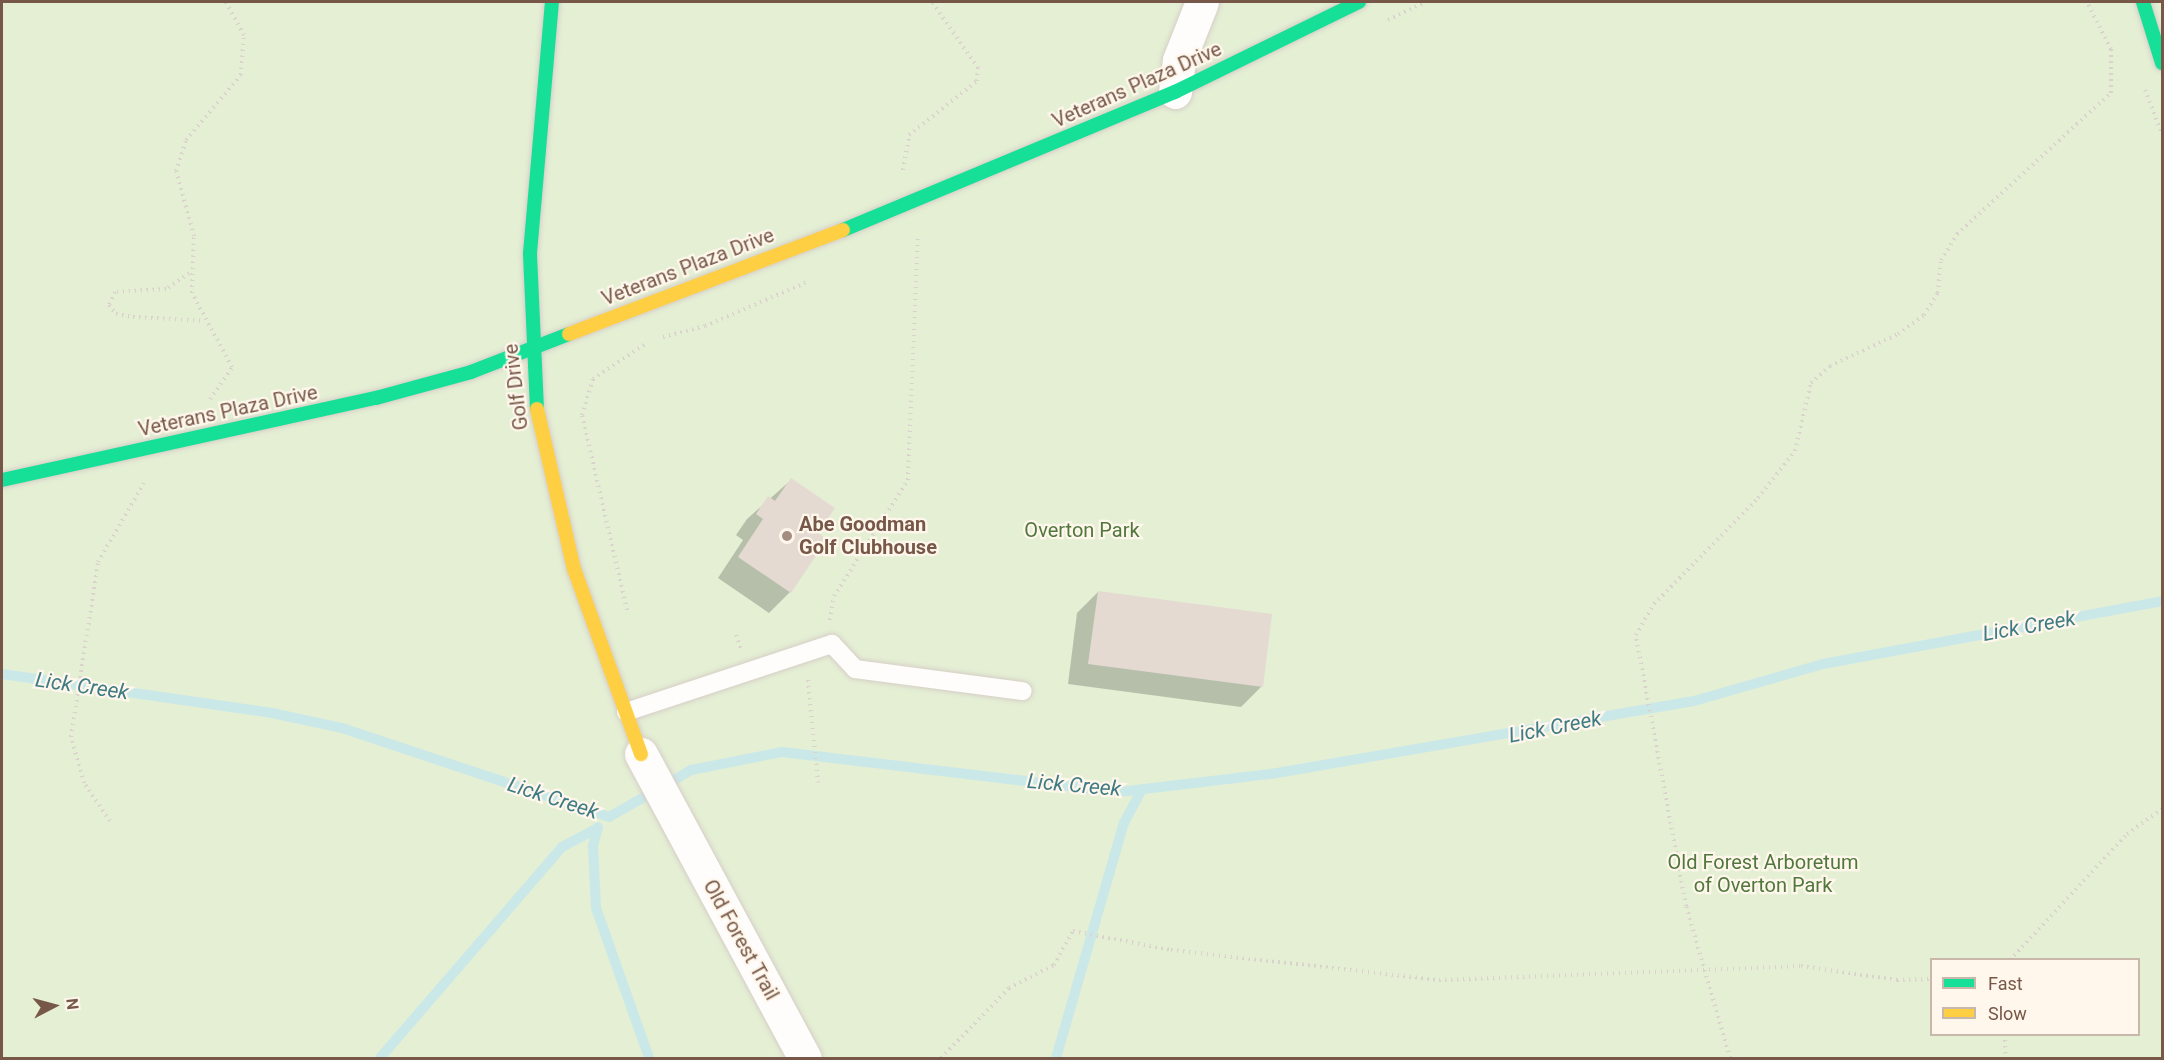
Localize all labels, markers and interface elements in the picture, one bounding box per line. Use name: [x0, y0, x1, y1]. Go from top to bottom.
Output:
street label: Veterans Plaza Drive: [1049, 37, 1225, 133]
street label: Veterans Plaza Drive: [598, 223, 778, 311]
street label: Golf Drive: [499, 342, 533, 432]
street label: Veterans Plaza Drive: [136, 380, 320, 442]
place label: Abe Goodman Golf Clubhouse: [799, 512, 937, 559]
park label: Overton Park: [1024, 518, 1140, 542]
marker: Abe Goodman Golf Clubhouse: [780, 529, 794, 543]
water label: Lick Creek: [1981, 605, 2077, 647]
water label: Lick Creek: [34, 667, 130, 705]
water label: Lick Creek: [1506, 706, 1604, 748]
water label: Lick Creek: [1026, 768, 1122, 802]
water label: Lick Creek: [504, 771, 602, 825]
park label: Old Forest Arboretum of Overton Park: [1668, 850, 1858, 897]
street label: Old Forest Trail: [698, 875, 784, 1005]
legend: [1930, 958, 2140, 1036]
text: Fast: [1988, 973, 2023, 994]
north arrow: [24, 976, 84, 1036]
text: N: [62, 997, 82, 1011]
text: Slow: [1988, 1003, 2027, 1024]

